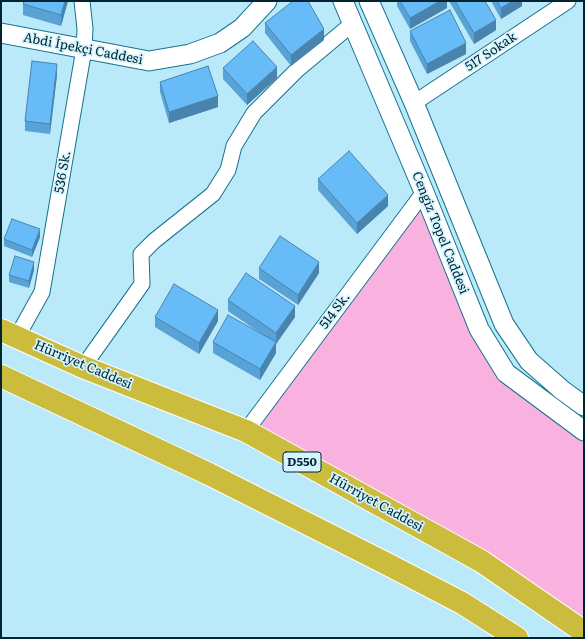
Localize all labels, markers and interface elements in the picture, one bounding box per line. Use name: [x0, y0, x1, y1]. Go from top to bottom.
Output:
street label: 517 Sokak: [462, 29, 520, 75]
street label: Abdi İpekçi Caddesi: [22, 30, 144, 68]
street label: 536 Sk.: [52, 149, 74, 195]
street label: Cengiz Topel Caddesi: [408, 169, 472, 297]
street label: 514 Sk.: [316, 290, 354, 332]
street label: Hürriyet Caddesi: [32, 337, 134, 393]
road number: D550: [283, 452, 321, 472]
street label: Hürriyet Caddesi: [326, 471, 426, 535]

